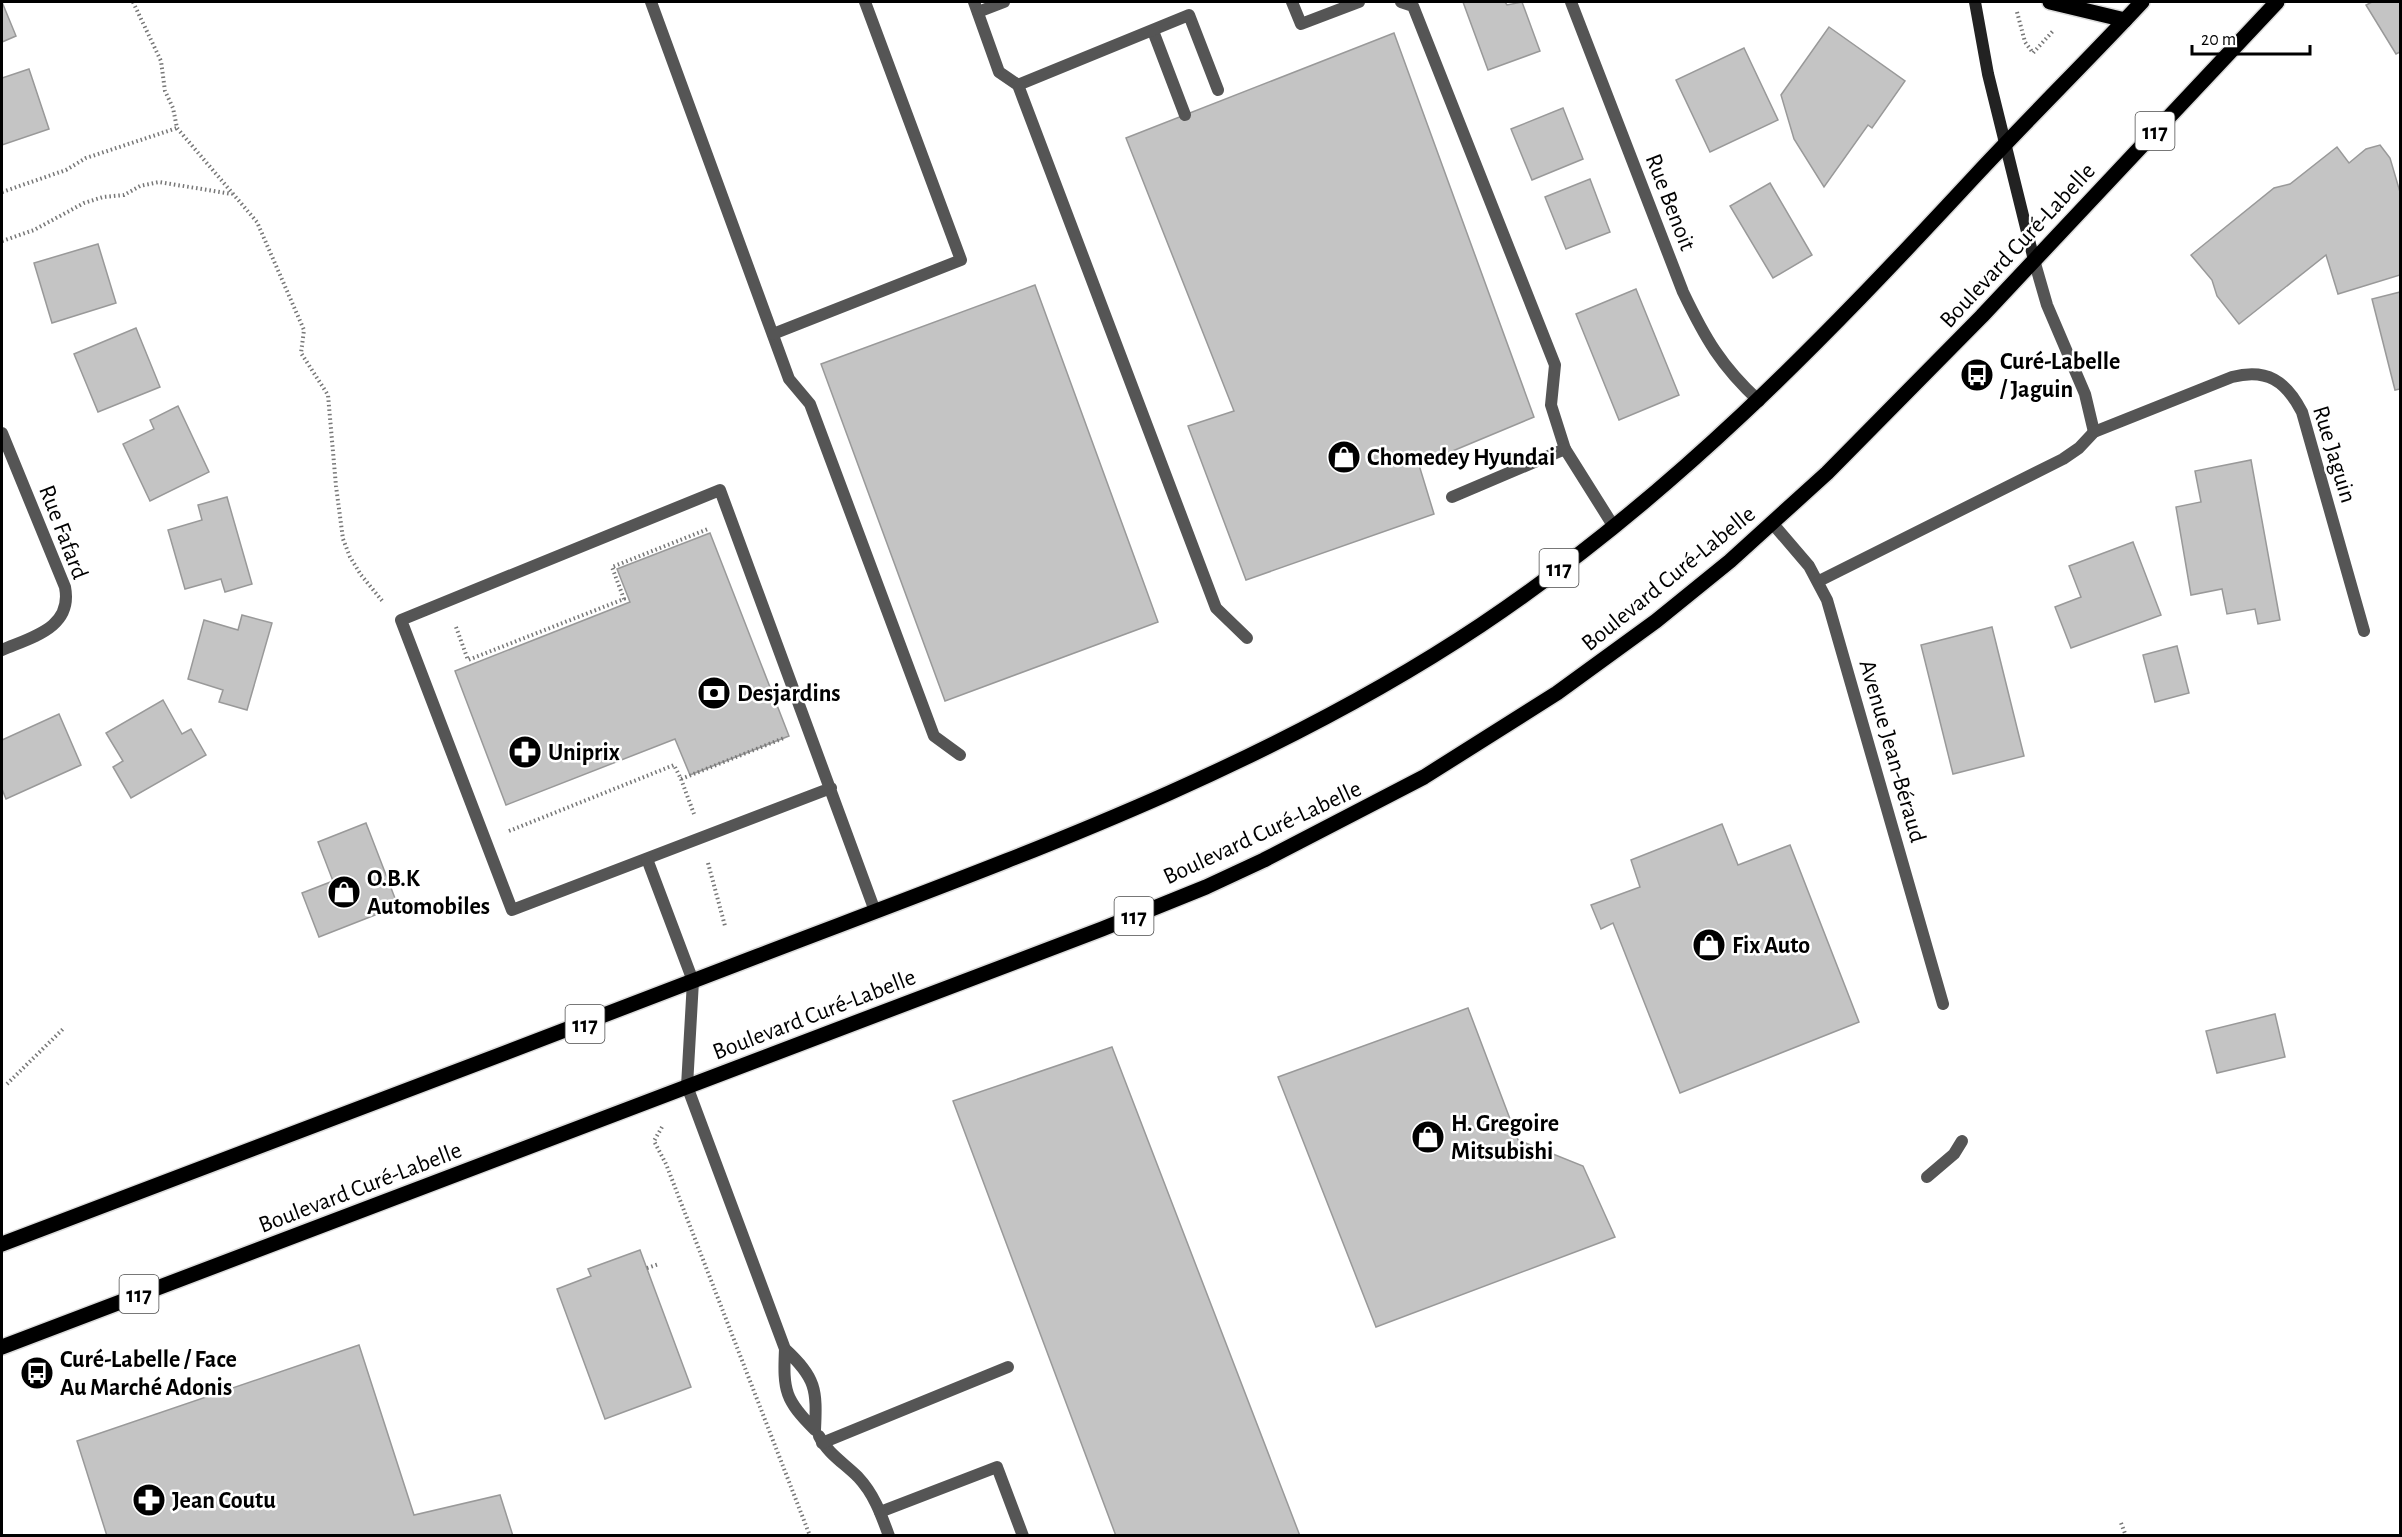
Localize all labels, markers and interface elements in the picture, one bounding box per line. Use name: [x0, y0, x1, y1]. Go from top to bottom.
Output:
scale bar: [2192, 18, 2310, 56]
text: 20 m: [2201, 31, 2236, 49]
road number: 117: [2136, 112, 2174, 150]
street label: Rue Benoit: [1641, 151, 1700, 254]
street label: Boulevard Curé-Labelle: [1936, 159, 2100, 333]
place label: Curé-Labelle / Jaguin: [1999, 350, 2120, 402]
bus stop icon: Curé-Labelle / Jaguin: [1959, 357, 1995, 393]
street label: Rue Jaguin: [2308, 403, 2360, 506]
shop icon: Chomedey Hyundai: [1326, 439, 1362, 475]
place label: Chomedey Hyundai: [1367, 446, 1555, 470]
street label: Rue Fafard: [34, 482, 92, 583]
street label: Boulevard Curé-Labelle: [1577, 502, 1760, 656]
road number: 117: [1540, 549, 1578, 587]
street label: Avenue Jean-Béraud: [1854, 657, 1930, 845]
bank icon: Desjardins: [696, 675, 732, 711]
place label: Desjardins: [737, 682, 841, 706]
pharmacy icon: Uniprix: [507, 734, 543, 770]
place label: Uniprix: [548, 741, 620, 765]
street label: Boulevard Curé-Labelle: [1160, 777, 1365, 889]
place label: O.B.K Automobiles: [367, 867, 490, 919]
shop icon: O.B.K Automobiles: [326, 874, 362, 910]
road number: 117: [1114, 897, 1154, 935]
shop icon: Fix Auto: [1691, 927, 1727, 963]
place label: Fix Auto: [1732, 934, 1810, 958]
street label: Boulevard Curé-Labelle: [710, 965, 919, 1065]
road number: 117: [566, 1005, 604, 1043]
place label: H. Gregoire Mitsubishi: [1451, 1112, 1559, 1164]
shop icon: H. Gregoire Mitsubishi: [1410, 1119, 1446, 1155]
street label: Boulevard Curé-Labelle: [256, 1138, 465, 1238]
road number: 117: [120, 1275, 158, 1313]
place label: Curé-Labelle / Face Au Marché Adonis: [60, 1348, 237, 1400]
bus stop icon: Curé-Labelle / Face Au Marché Adonis: [19, 1355, 55, 1391]
pharmacy icon: Jean Coutu: [131, 1482, 167, 1518]
place label: Jean Coutu: [172, 1489, 276, 1513]

